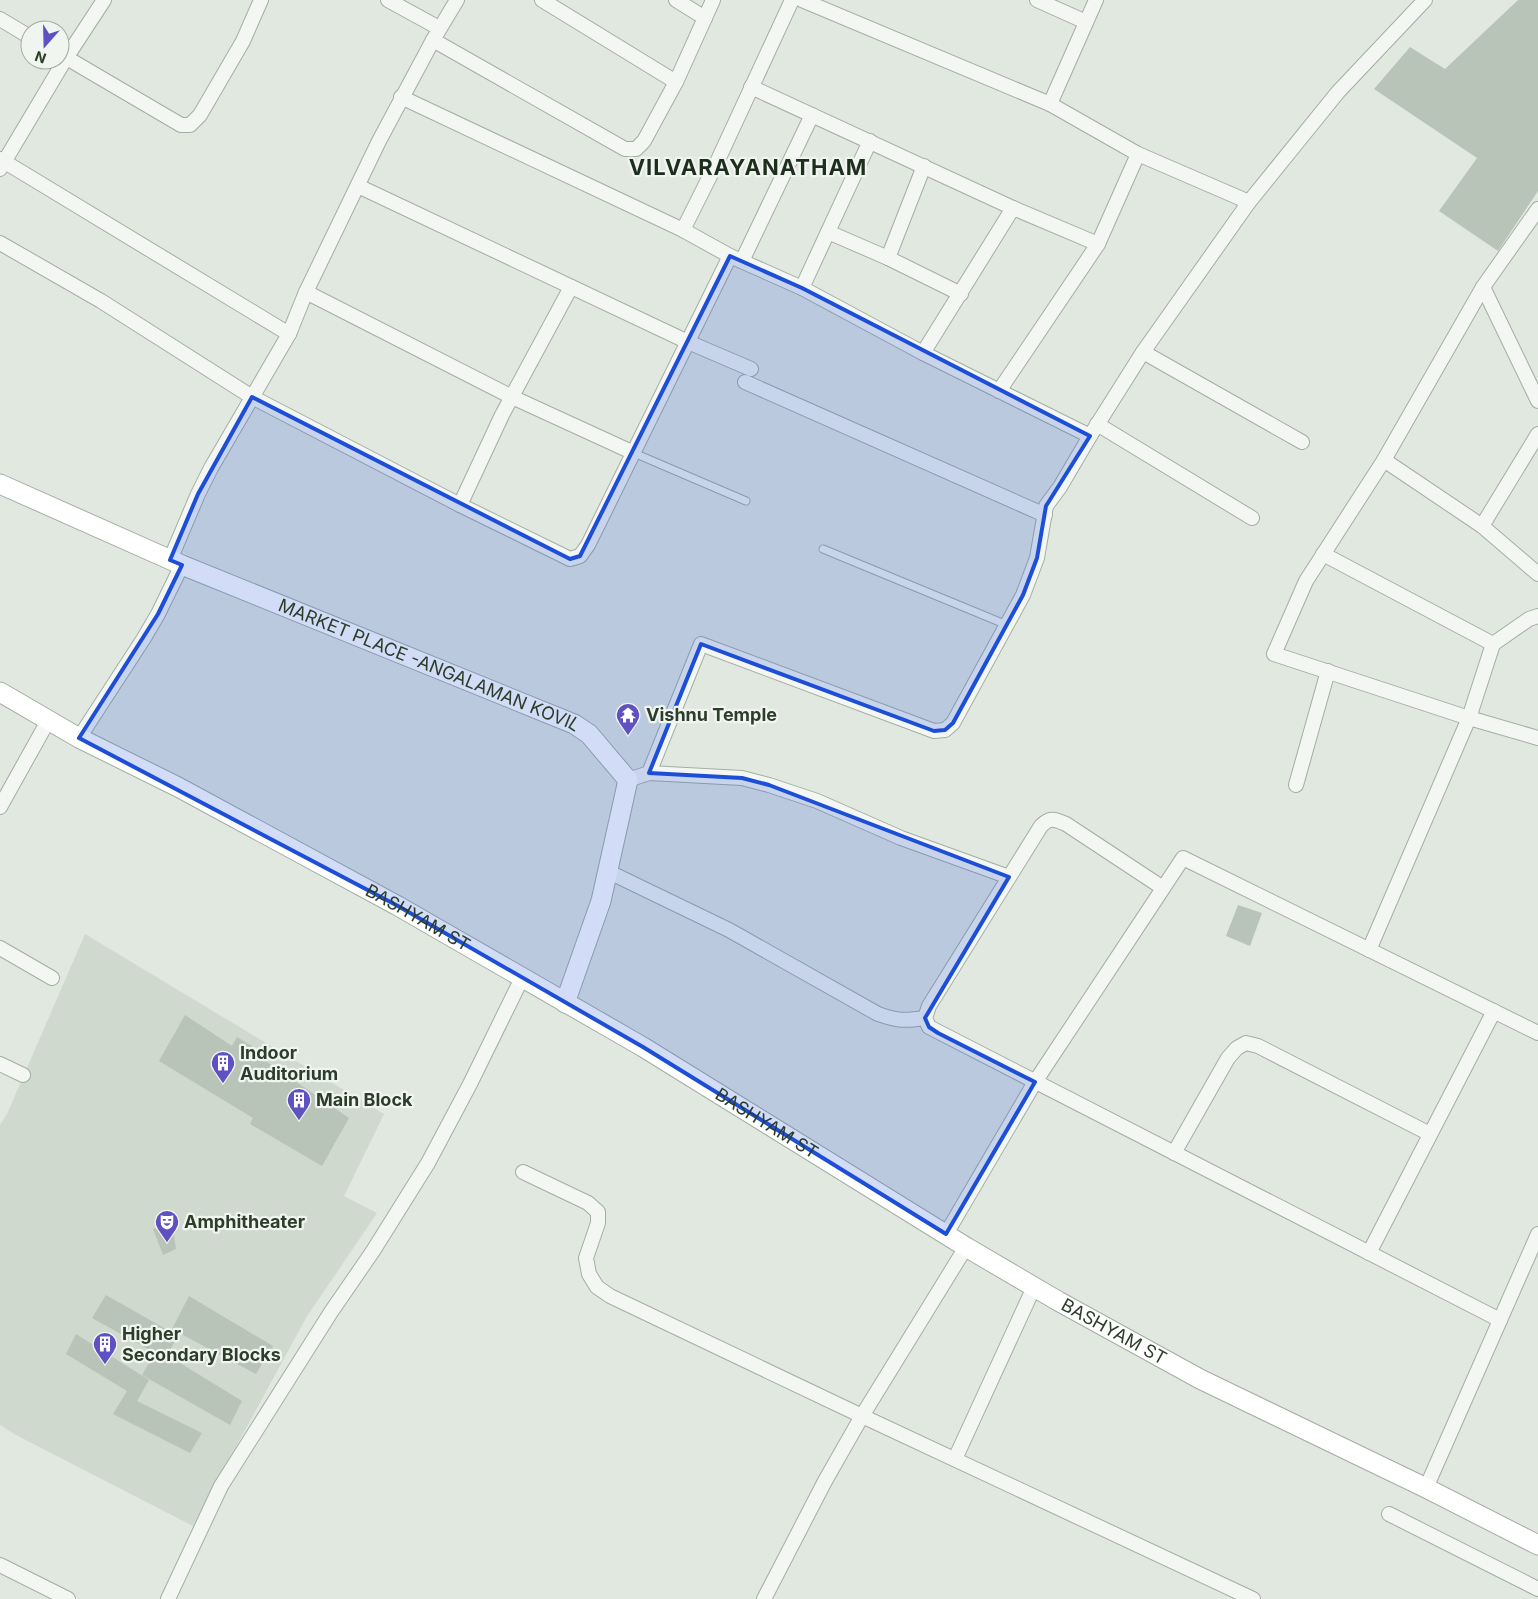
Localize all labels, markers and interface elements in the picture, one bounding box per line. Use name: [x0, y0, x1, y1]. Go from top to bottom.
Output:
north arrow: [20, 20, 70, 70]
text: N: [32, 48, 48, 67]
district label: VILVARAYANATHAM: [629, 154, 867, 180]
street label: MARKET PLACE -ANGALAMAN KOVIL: [276, 594, 585, 735]
temple icon: Vishnu Temple: [615, 702, 641, 736]
place label: Vishnu Temple: [646, 704, 777, 725]
street label: BASHYAM ST: [362, 879, 474, 955]
place label: Indoor Auditorium: [240, 1042, 338, 1084]
building icon: Indoor Auditorium: [210, 1050, 236, 1084]
street label: BASHYAM ST: [712, 1083, 822, 1163]
building icon: Main Block: [286, 1087, 312, 1121]
place label: Main Block: [316, 1089, 413, 1110]
theatre icon: Amphitheater: [154, 1209, 180, 1243]
place label: Amphitheater: [184, 1211, 305, 1232]
street label: BASHYAM ST: [1058, 1294, 1170, 1369]
place label: Higher Secondary Blocks: [122, 1323, 281, 1365]
building icon: Higher Secondary Blocks: [92, 1331, 118, 1365]

